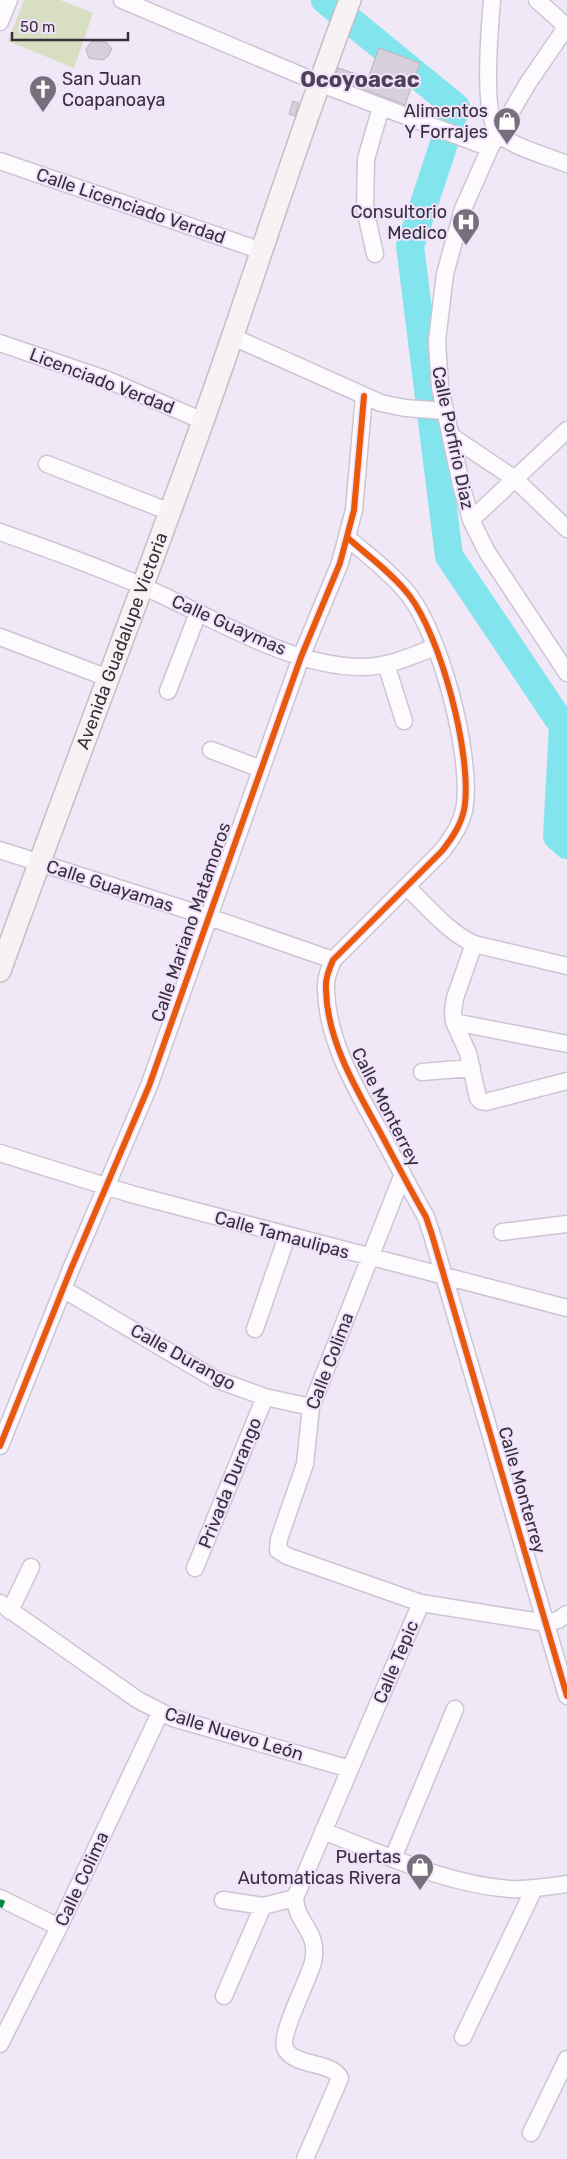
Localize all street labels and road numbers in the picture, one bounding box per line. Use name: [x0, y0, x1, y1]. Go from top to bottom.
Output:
street label: Calle Licenciado Verdad: [33, 163, 229, 249]
street label: Licenciado Verdad: [26, 343, 178, 419]
street label: Calle Porfirio Diaz: [427, 365, 479, 511]
street label: Avenida Guadalupe Victoria: [72, 529, 172, 752]
street label: Calle Guaymas: [168, 590, 290, 660]
street label: Calle Mariano Matamoros: [146, 819, 236, 1025]
street label: Calle Guayamas: [44, 855, 176, 917]
street label: Calle Monterrey: [346, 1044, 426, 1170]
street label: Calle Tamaulipas: [212, 1206, 352, 1264]
street label: Calle Colima: [301, 1309, 359, 1413]
street label: Calle Durango: [126, 1319, 240, 1395]
street label: Privada Durango: [194, 1414, 266, 1552]
street label: Calle Monterrey: [493, 1424, 551, 1556]
street label: Calle Tepic: [369, 1617, 423, 1707]
street label: Calle Nuevo León: [162, 1702, 306, 1766]
street label: Calle Colima: [50, 1828, 114, 1930]

